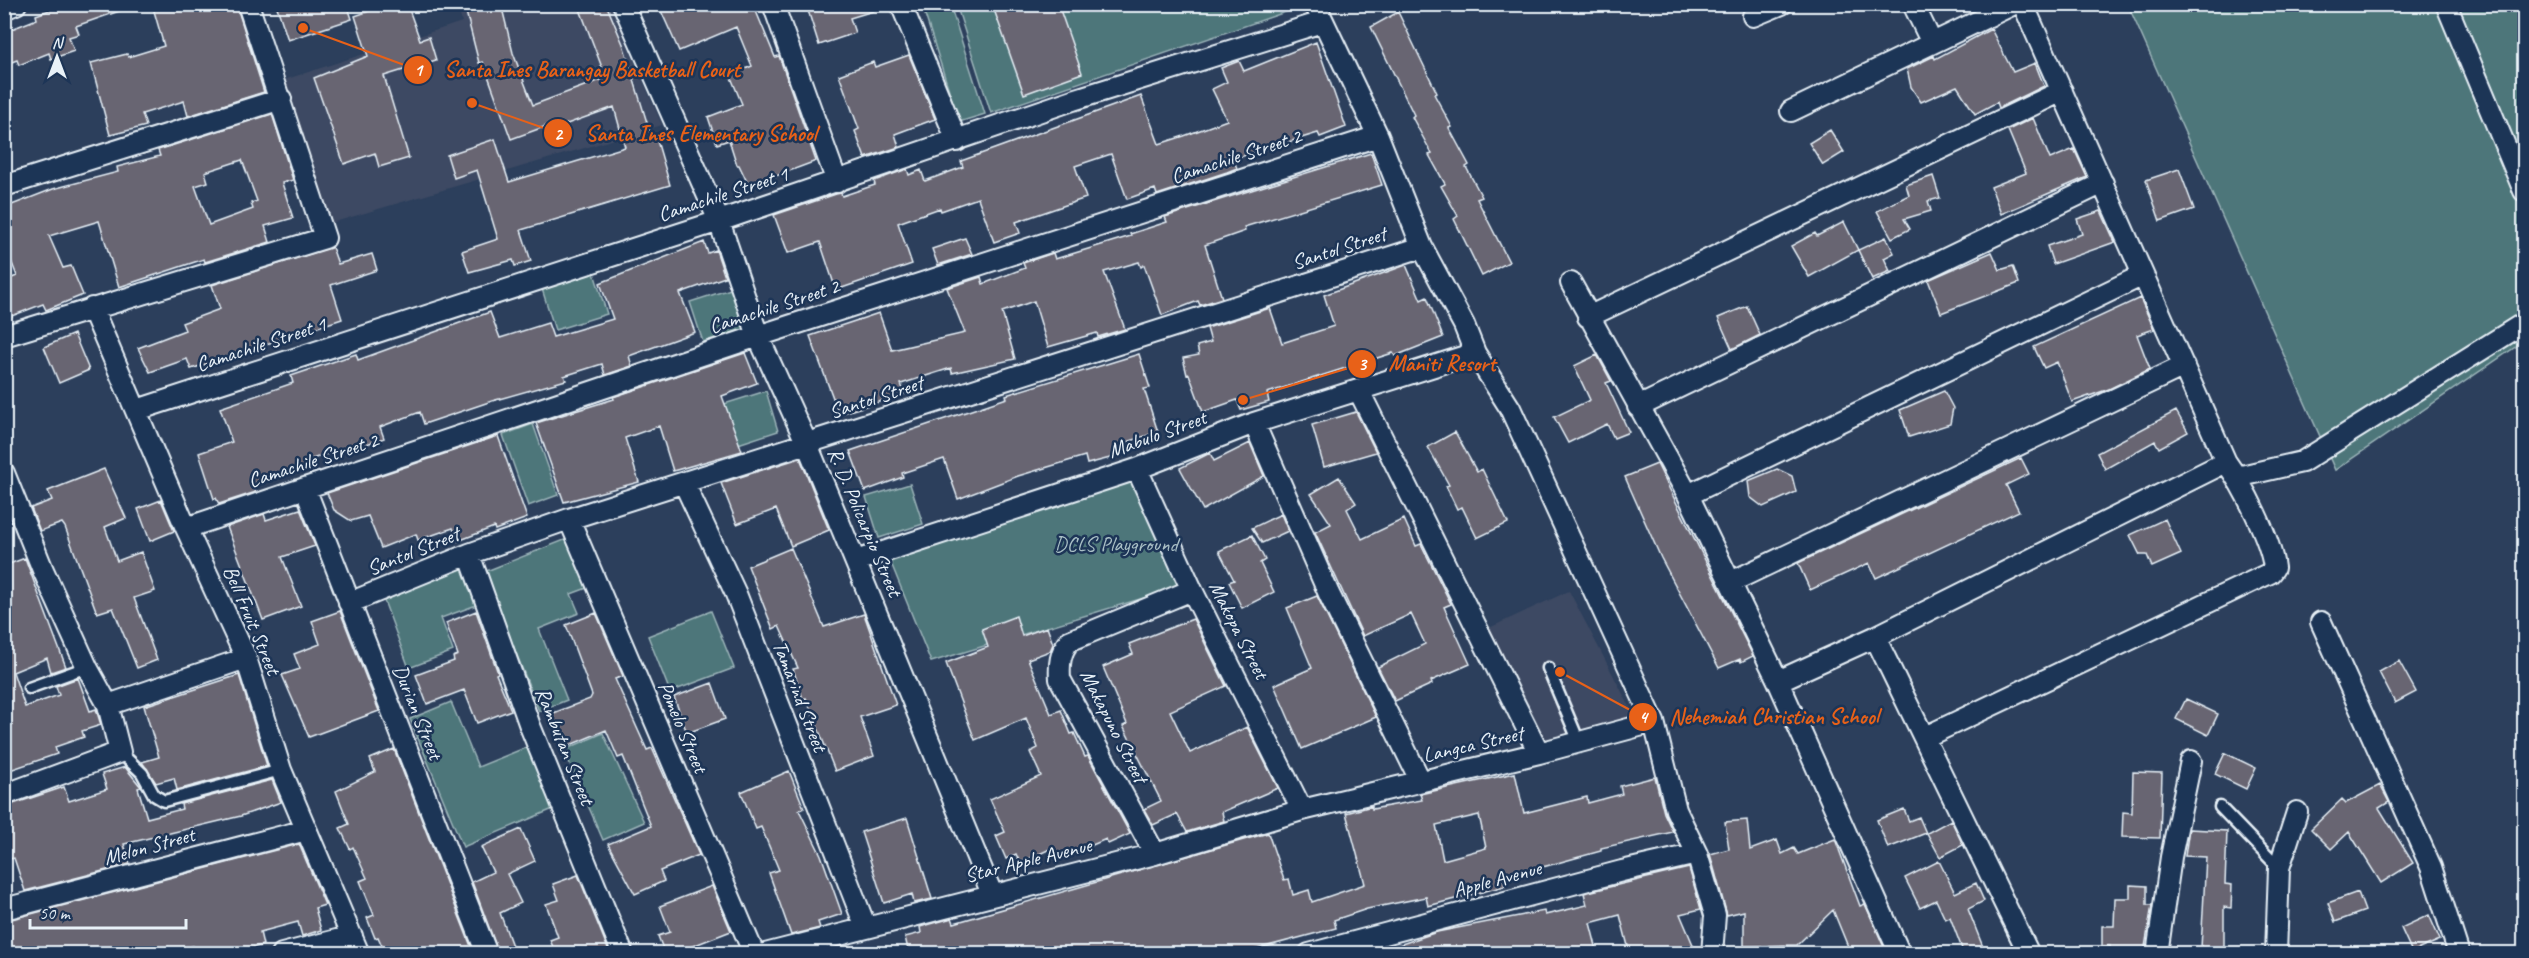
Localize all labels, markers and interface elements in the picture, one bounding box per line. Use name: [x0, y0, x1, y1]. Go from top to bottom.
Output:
north arrow: [27, 27, 87, 87]
text: N: [52, 33, 65, 53]
callout: Santa Ines Barangay Basketball Court: [403, 50, 752, 90]
text: Santa Ines Barangay Basketball Court: [444, 56, 743, 84]
text: 1: [414, 59, 424, 81]
callout: Santa Ines Elementary School: [543, 113, 829, 153]
text: Santa Ines Elementary School: [585, 120, 821, 148]
street label: Camachile Street 2: [1168, 122, 1306, 189]
text: 2: [554, 123, 564, 145]
street label: Camachile Street 1: [655, 160, 793, 227]
street label: Santol Street: [1289, 220, 1392, 275]
street label: Camachile Street 2: [706, 272, 844, 339]
street label: Camachile Street 1: [193, 310, 331, 377]
callout: Maniti Resort: [1347, 344, 1508, 384]
text: Maniti Resort: [1388, 350, 1498, 378]
text: 3: [1358, 353, 1368, 375]
street label: Santol Street: [826, 369, 929, 424]
street label: Mabulo Street: [1104, 404, 1212, 464]
street label: Camachile Street 2: [245, 426, 383, 493]
street label: R. D. Policarpio Street: [822, 444, 909, 602]
street label: Santol Street: [363, 520, 466, 581]
park label: DCLS Playground: [1054, 531, 1180, 557]
street label: Bell Fruit Street: [217, 562, 287, 680]
street label: Makopa Street: [1203, 577, 1276, 685]
street label: Tamarind Street: [767, 637, 834, 757]
street label: Durian Street: [387, 661, 450, 765]
street label: Makapuno Street: [1074, 665, 1155, 790]
street label: Pomelo Street: [652, 678, 715, 778]
street label: Rambutan Street: [530, 683, 601, 810]
callout: Nehemiah Christian School: [1628, 697, 1890, 737]
text: Nehemiah Christian School: [1669, 703, 1883, 731]
text: 4: [1639, 706, 1649, 728]
street label: Langca Street: [1420, 719, 1529, 768]
street label: Melon Street: [101, 821, 199, 871]
street label: Star Apple Avenue: [962, 831, 1096, 888]
street label: Apple Avenue: [1450, 854, 1546, 903]
scale bar: [30, 892, 186, 930]
text: 50 m: [39, 902, 72, 924]

